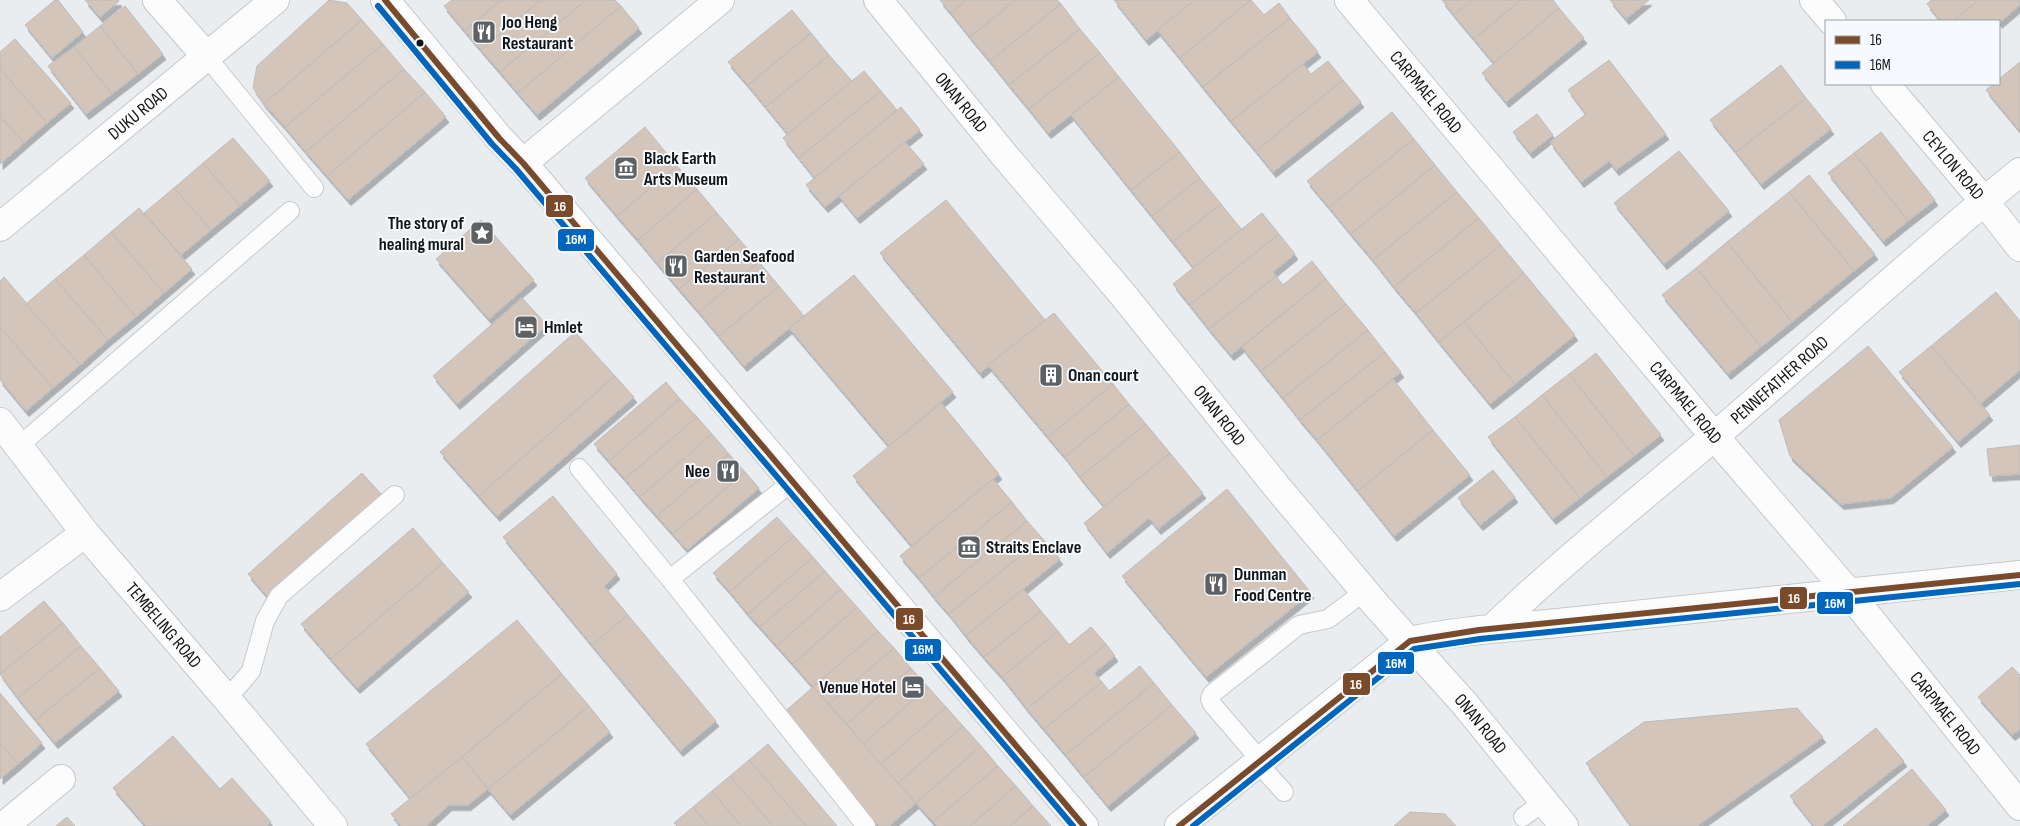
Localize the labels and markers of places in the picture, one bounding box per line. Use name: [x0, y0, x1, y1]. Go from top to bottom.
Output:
place label: Joo Heng Restaurant: [501, 12, 573, 54]
restaurant icon: Joo Heng Restaurant: [471, 19, 497, 45]
unlabelled marker: [415, 38, 425, 48]
place label: Black Earth Arts Museum: [643, 148, 728, 190]
museum icon: Black Earth Arts Museum: [613, 155, 639, 181]
place label: The story of healing mural: [379, 213, 464, 255]
place icon: The story of healing mural: [469, 220, 495, 246]
place label: Garden Seafood Restaurant: [694, 246, 795, 288]
restaurant icon: Garden Seafood Restaurant: [663, 253, 689, 279]
hotel icon: Hmlet: [513, 314, 539, 340]
place label: Hmlet: [544, 317, 583, 338]
building icon: Onan court: [1038, 362, 1064, 388]
place label: Onan court: [1068, 365, 1139, 386]
restaurant icon: Nee: [715, 458, 741, 484]
place label: Nee: [685, 461, 710, 482]
museum icon: Straits Enclave: [956, 534, 982, 560]
place label: Straits Enclave: [986, 537, 1081, 558]
place label: Dunman Food Centre: [1234, 564, 1311, 606]
restaurant icon: Dunman Food Centre: [1203, 571, 1229, 597]
hotel icon: Venue Hotel: [900, 674, 926, 700]
place label: Venue Hotel: [819, 677, 896, 698]

